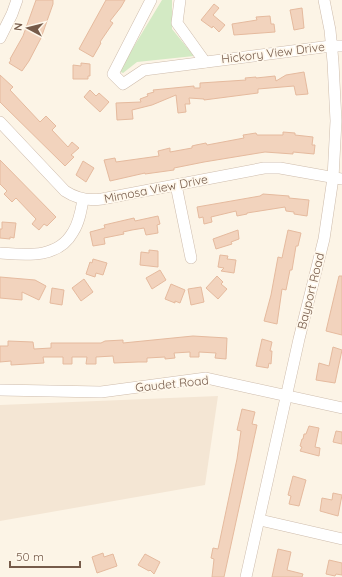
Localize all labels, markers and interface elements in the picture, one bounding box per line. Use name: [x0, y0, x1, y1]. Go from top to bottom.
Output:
north arrow: [8, 8, 48, 48]
text: N: [11, 22, 26, 32]
street label: Hickory View Drive: [220, 39, 326, 66]
street label: Mimosa View Drive: [103, 171, 209, 206]
street label: Bayport Road: [294, 251, 327, 331]
street label: Gaudet Road: [135, 372, 209, 395]
scale bar: [10, 543, 80, 569]
text: 50 m: [16, 549, 44, 564]

